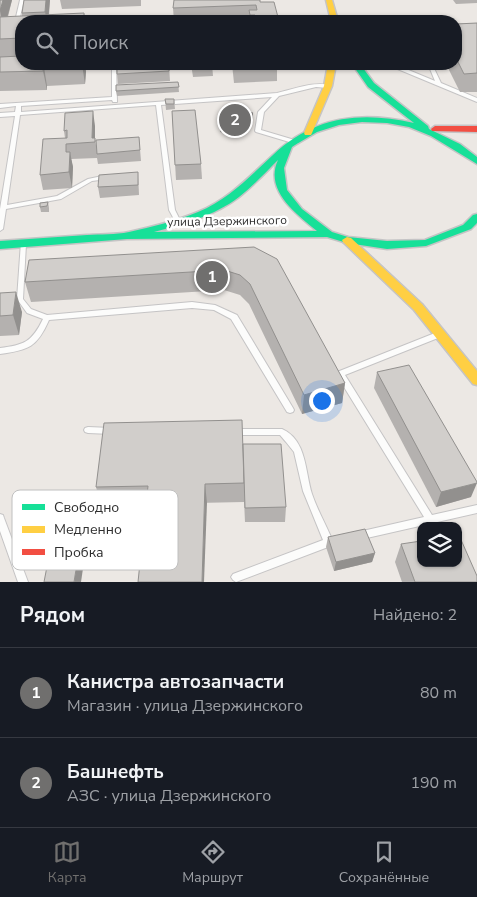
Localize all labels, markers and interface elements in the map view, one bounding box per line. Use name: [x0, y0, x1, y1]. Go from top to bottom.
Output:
search box: [15, 15, 462, 70]
icon: search: [33, 29, 61, 57]
text: Поиск: [73, 30, 128, 56]
pin: 2: [219, 101, 251, 139]
street label: улица Дзержинского: [167, 212, 287, 230]
pin: 1: [196, 258, 228, 296]
your location: [309, 388, 335, 414]
legend: [12, 490, 178, 570]
text: Свободно: [54, 498, 119, 517]
text: Медленно: [54, 520, 122, 539]
map controls: [417, 522, 462, 567]
button: layers: [417, 522, 462, 567]
text: Пробка: [54, 543, 104, 562]
text: Рядом: [20, 601, 85, 629]
text: Найдено: 2: [373, 604, 457, 626]
text: Канистра автозапчасти: [67, 669, 284, 695]
text: 1: [31, 682, 41, 704]
text: 80 m: [420, 682, 457, 704]
text: Магазин · улица Дзержинского: [67, 695, 303, 717]
text: Башнефть: [67, 759, 164, 785]
text: 2: [31, 772, 41, 794]
text: 190 m: [410, 772, 457, 794]
text: АЗС · улица Дзержинского: [67, 785, 271, 807]
tab: Карта: [48, 838, 86, 887]
tab: Маршрут: [182, 838, 243, 887]
tab: Сохранённые: [339, 838, 429, 887]

